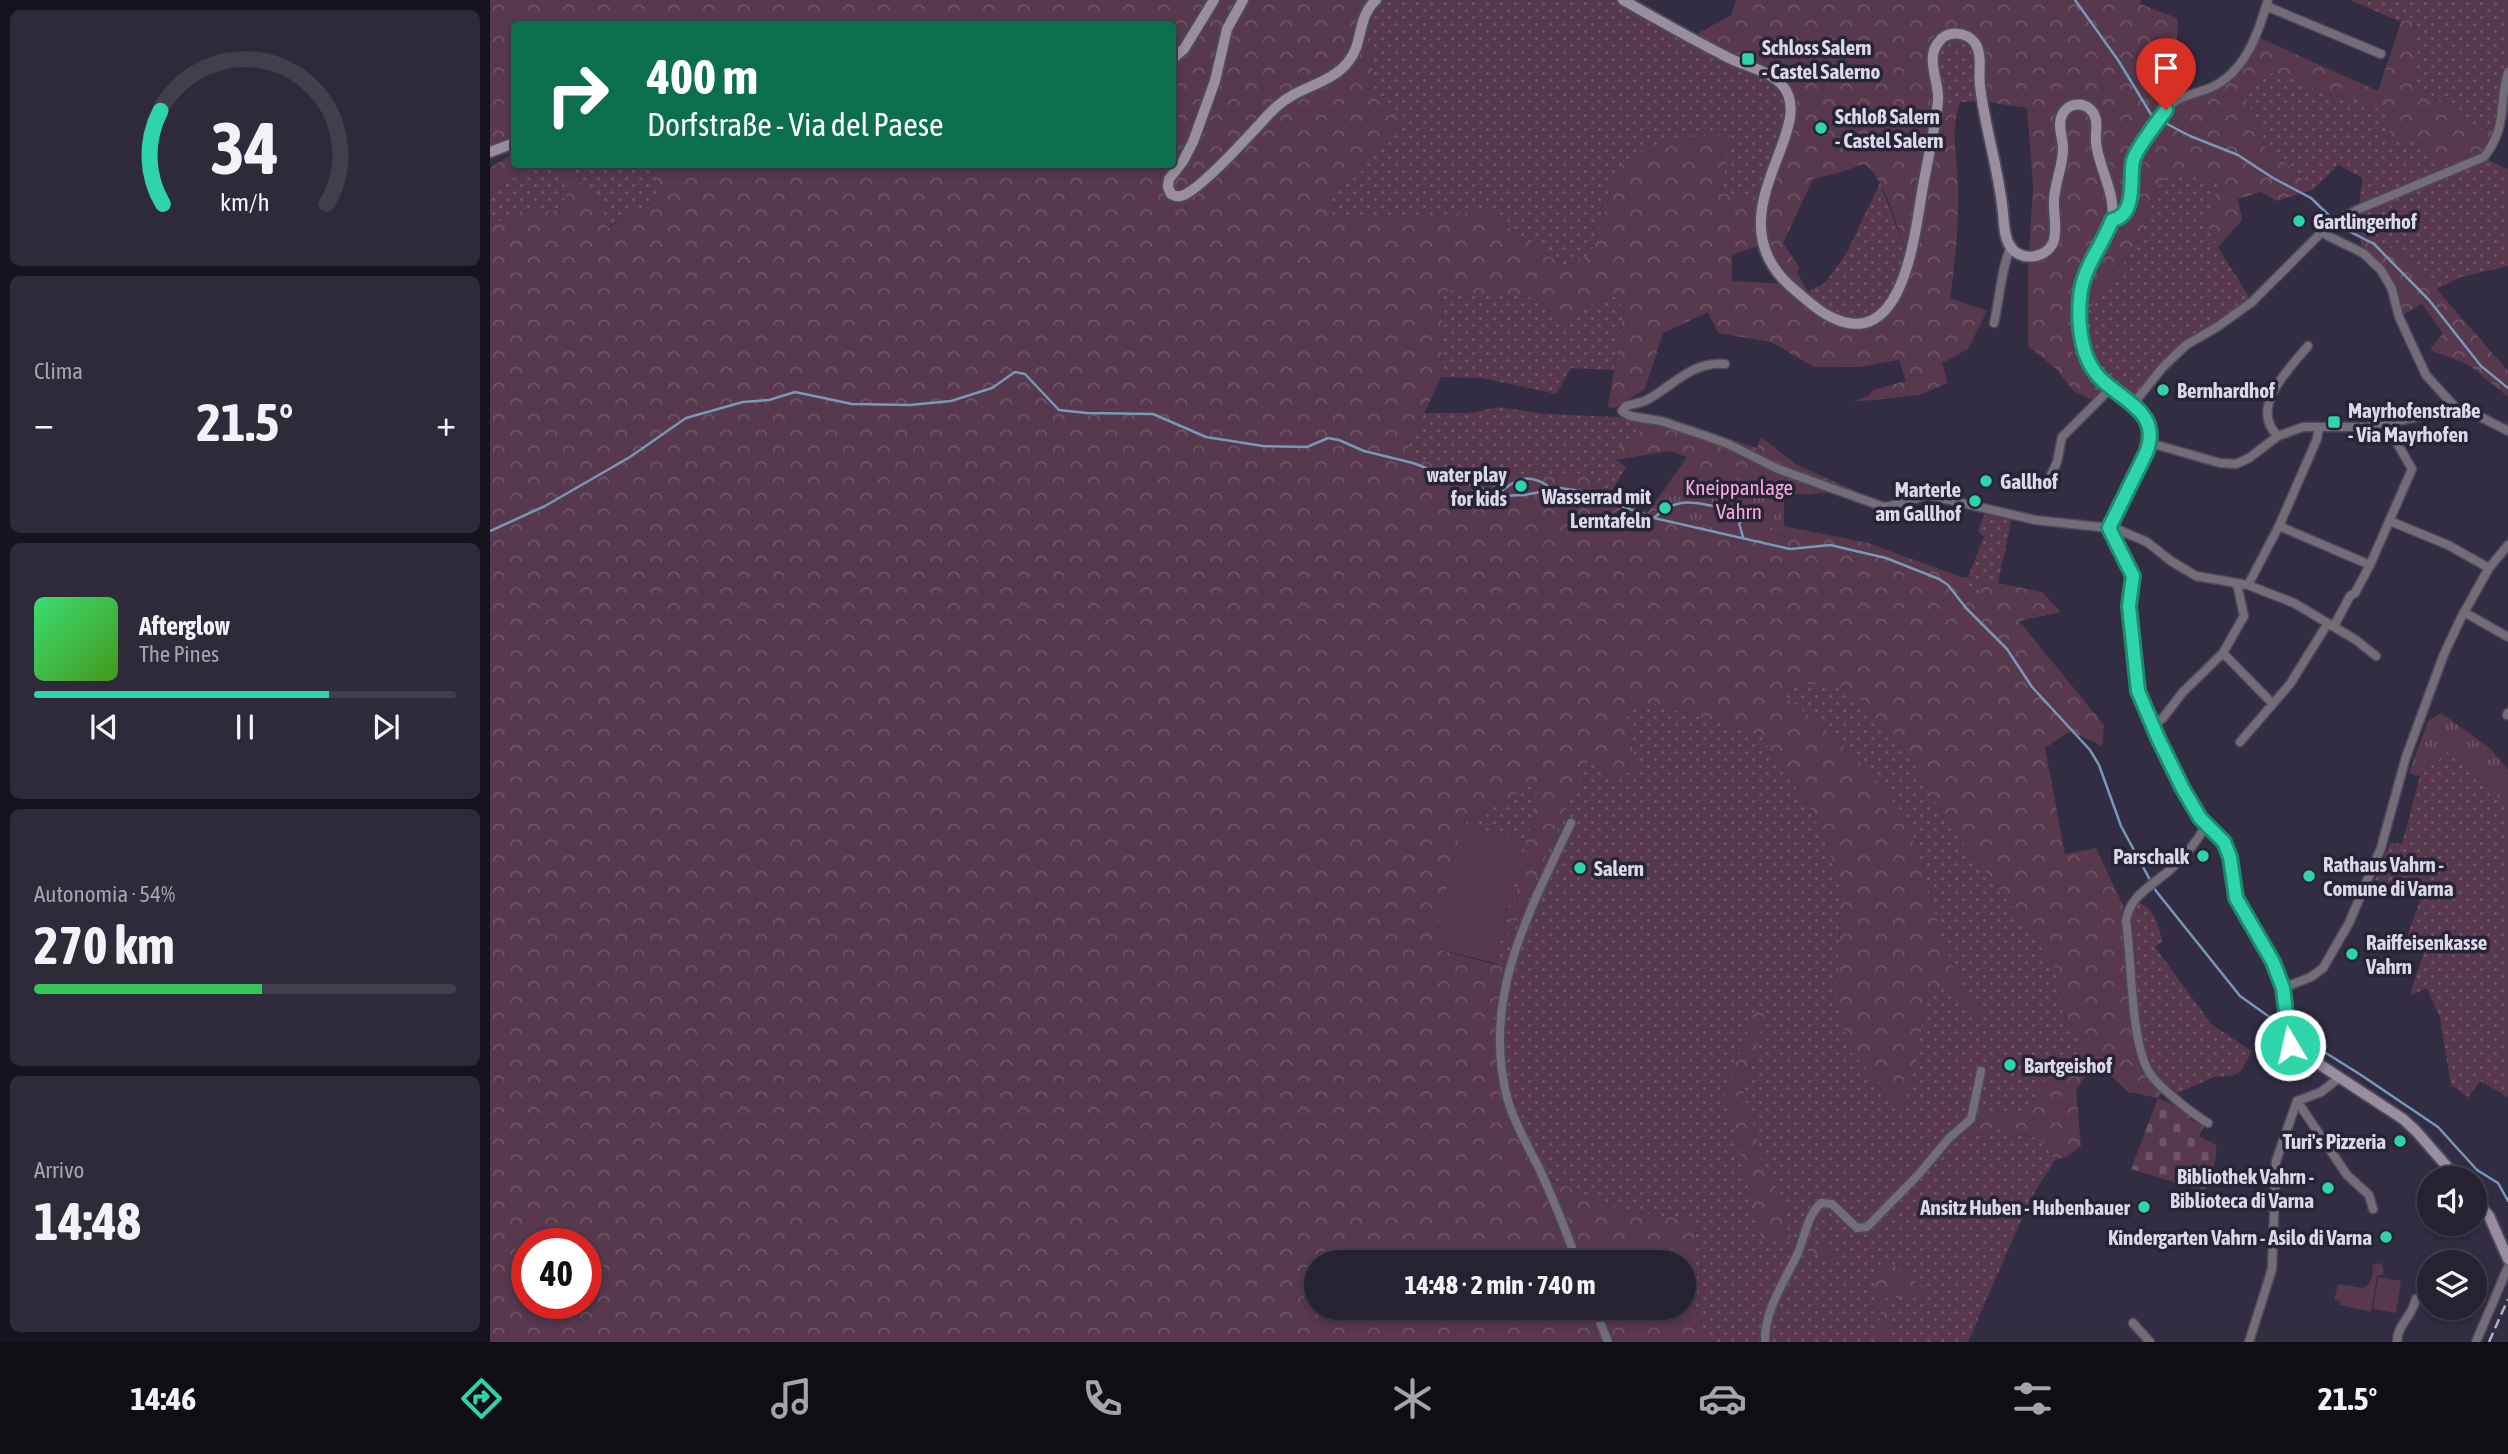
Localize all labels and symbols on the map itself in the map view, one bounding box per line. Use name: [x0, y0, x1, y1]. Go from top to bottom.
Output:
place label: Schloss Salern - Castel Salerno: [1762, 35, 1880, 83]
pin: [2136, 38, 2196, 110]
marker: Schloss Salern - Castel Salerno: [1740, 51, 1756, 67]
place label: Schloß Salern - Castel Salern: [1835, 104, 1943, 152]
marker: Schloß Salern - Castel Salern: [1813, 120, 1829, 136]
place label: Gartlingerhof: [2313, 209, 2417, 233]
marker: Gartlingerhof: [2291, 213, 2307, 229]
place label: Bernhardhof: [2177, 378, 2275, 402]
marker: Bernhardhof: [2155, 382, 2171, 398]
place label: Mayrhofenstraße - Via Mayrhofen: [2348, 398, 2481, 446]
marker: Mayrhofenstraße - Via Mayrhofen: [2326, 414, 2342, 430]
place label: water play for kids: [1427, 462, 1508, 510]
place label: Gallhof: [2000, 469, 2058, 493]
marker: Gallhof: [1978, 473, 1994, 489]
park label: Kneippanlage Vahrn: [1685, 475, 1793, 523]
place label: Marterle am Gallhof: [1875, 477, 1961, 525]
marker: water play for kids: [1513, 478, 1529, 494]
place label: Wasserrad mit Lerntafeln: [1541, 484, 1651, 532]
marker: Marterle am Gallhof: [1967, 493, 1983, 509]
marker: Wasserrad mit Lerntafeln: [1657, 500, 1673, 516]
place label: Parschalk: [2113, 844, 2190, 868]
marker: Parschalk: [2195, 848, 2211, 864]
place label: Rathaus Vahrn - Comune di Varna: [2323, 852, 2454, 900]
place label: Salern: [1594, 856, 1644, 880]
marker: Salern: [1572, 860, 1588, 876]
marker: Rathaus Vahrn - Comune di Varna: [2301, 868, 2317, 884]
place label: Raiffeisenkasse Vahrn: [2365, 930, 2487, 978]
marker: Raiffeisenkasse Vahrn: [2344, 946, 2360, 962]
position arrow: [2253, 1008, 2327, 1082]
place label: Bartgeishof: [2024, 1053, 2112, 1077]
marker: Bartgeishof: [2002, 1057, 2018, 1073]
place label: Turi's Pizzeria: [2283, 1129, 2386, 1153]
marker: Turi's Pizzeria: [2392, 1133, 2408, 1149]
place label: Bibliothek Vahrn - Biblioteca di Varna: [2170, 1164, 2314, 1212]
marker: Bibliothek Vahrn - Biblioteca di Varna: [2320, 1180, 2336, 1196]
place label: Ansitz Huben - Hubenbauer: [1919, 1195, 2131, 1219]
marker: Ansitz Huben - Hubenbauer: [2136, 1199, 2152, 1215]
place label: Kindergarten Vahrn - Asilo di Varna: [2108, 1225, 2372, 1249]
speed limit sign: 40: [511, 1228, 602, 1319]
marker: Kindergarten Vahrn - Asilo di Varna: [2378, 1229, 2394, 1245]

